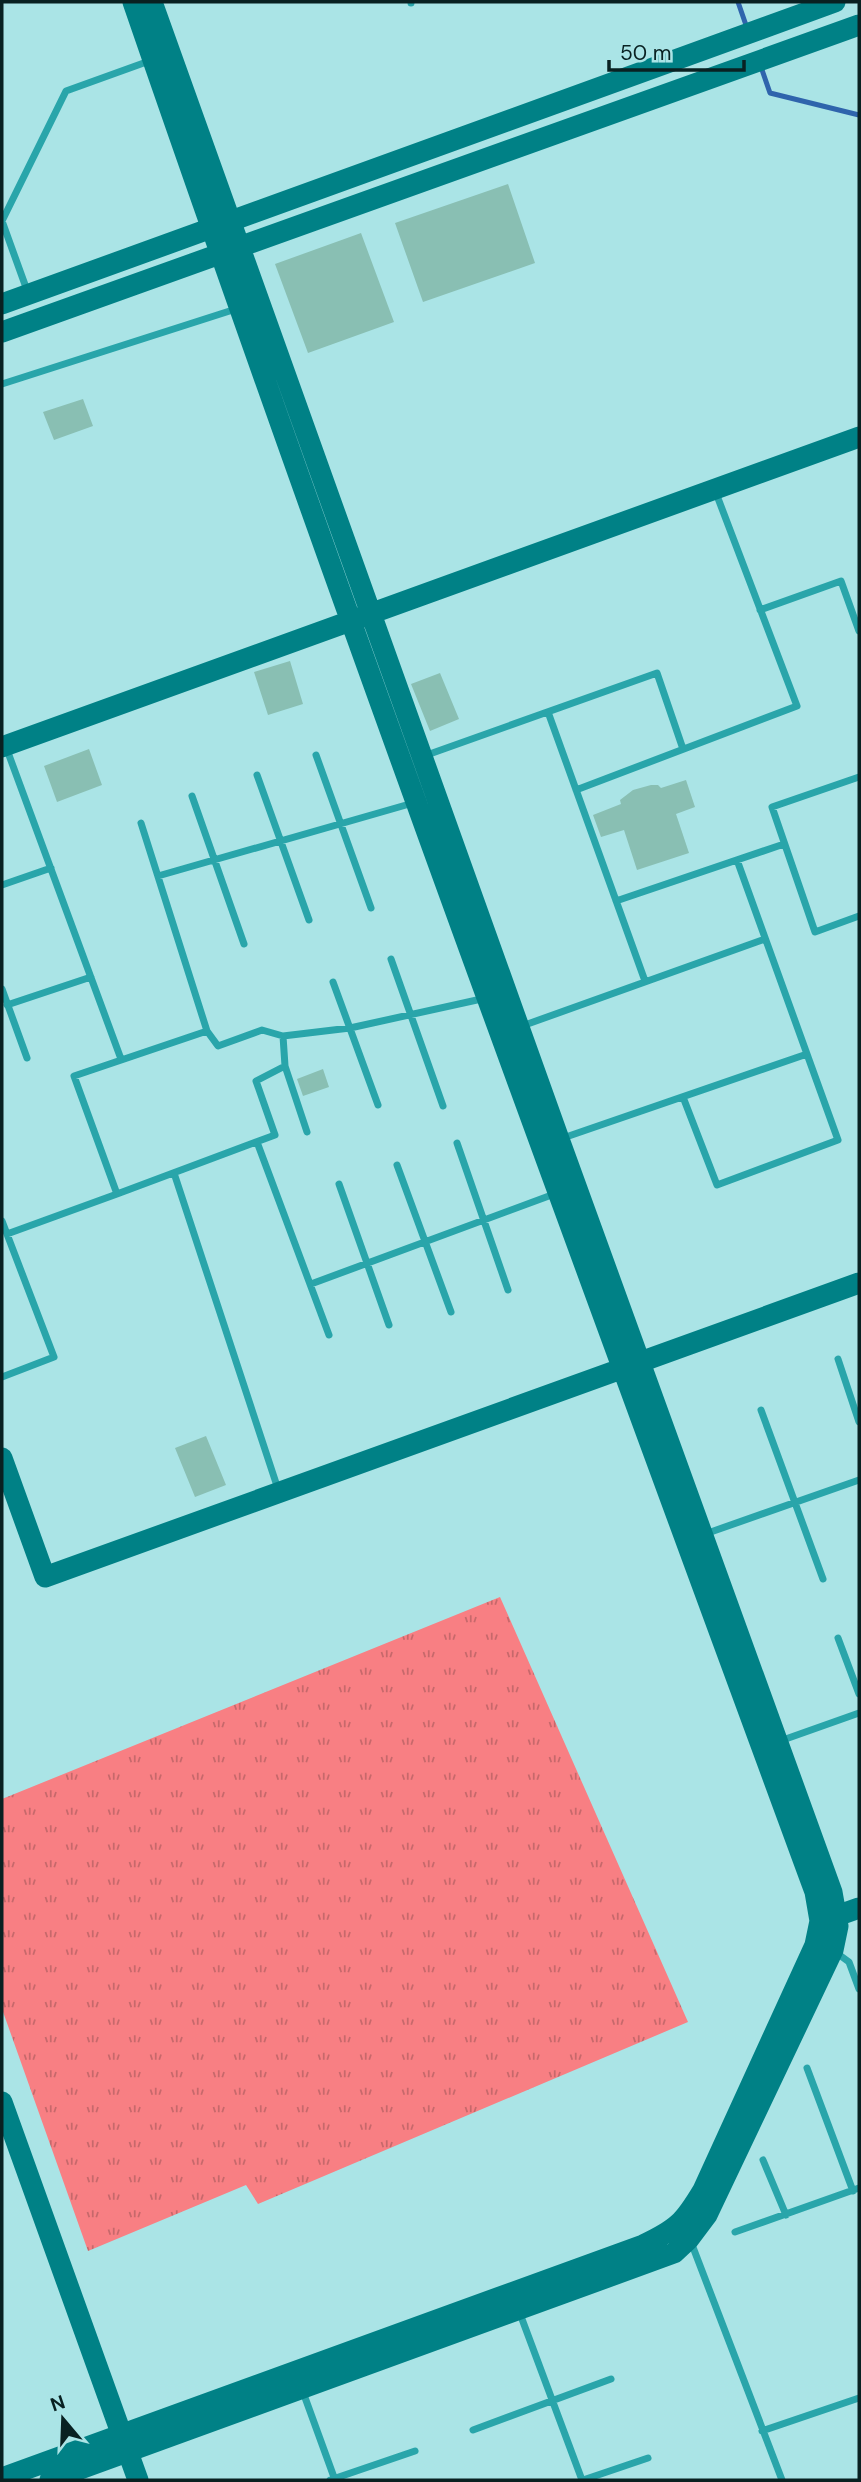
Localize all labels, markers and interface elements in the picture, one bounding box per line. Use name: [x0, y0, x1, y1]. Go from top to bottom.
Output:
scale bar: [609, 28, 744, 72]
text: 50 m: [620, 39, 671, 67]
north arrow: [28, 2384, 98, 2454]
text: N: [47, 2389, 68, 2417]

